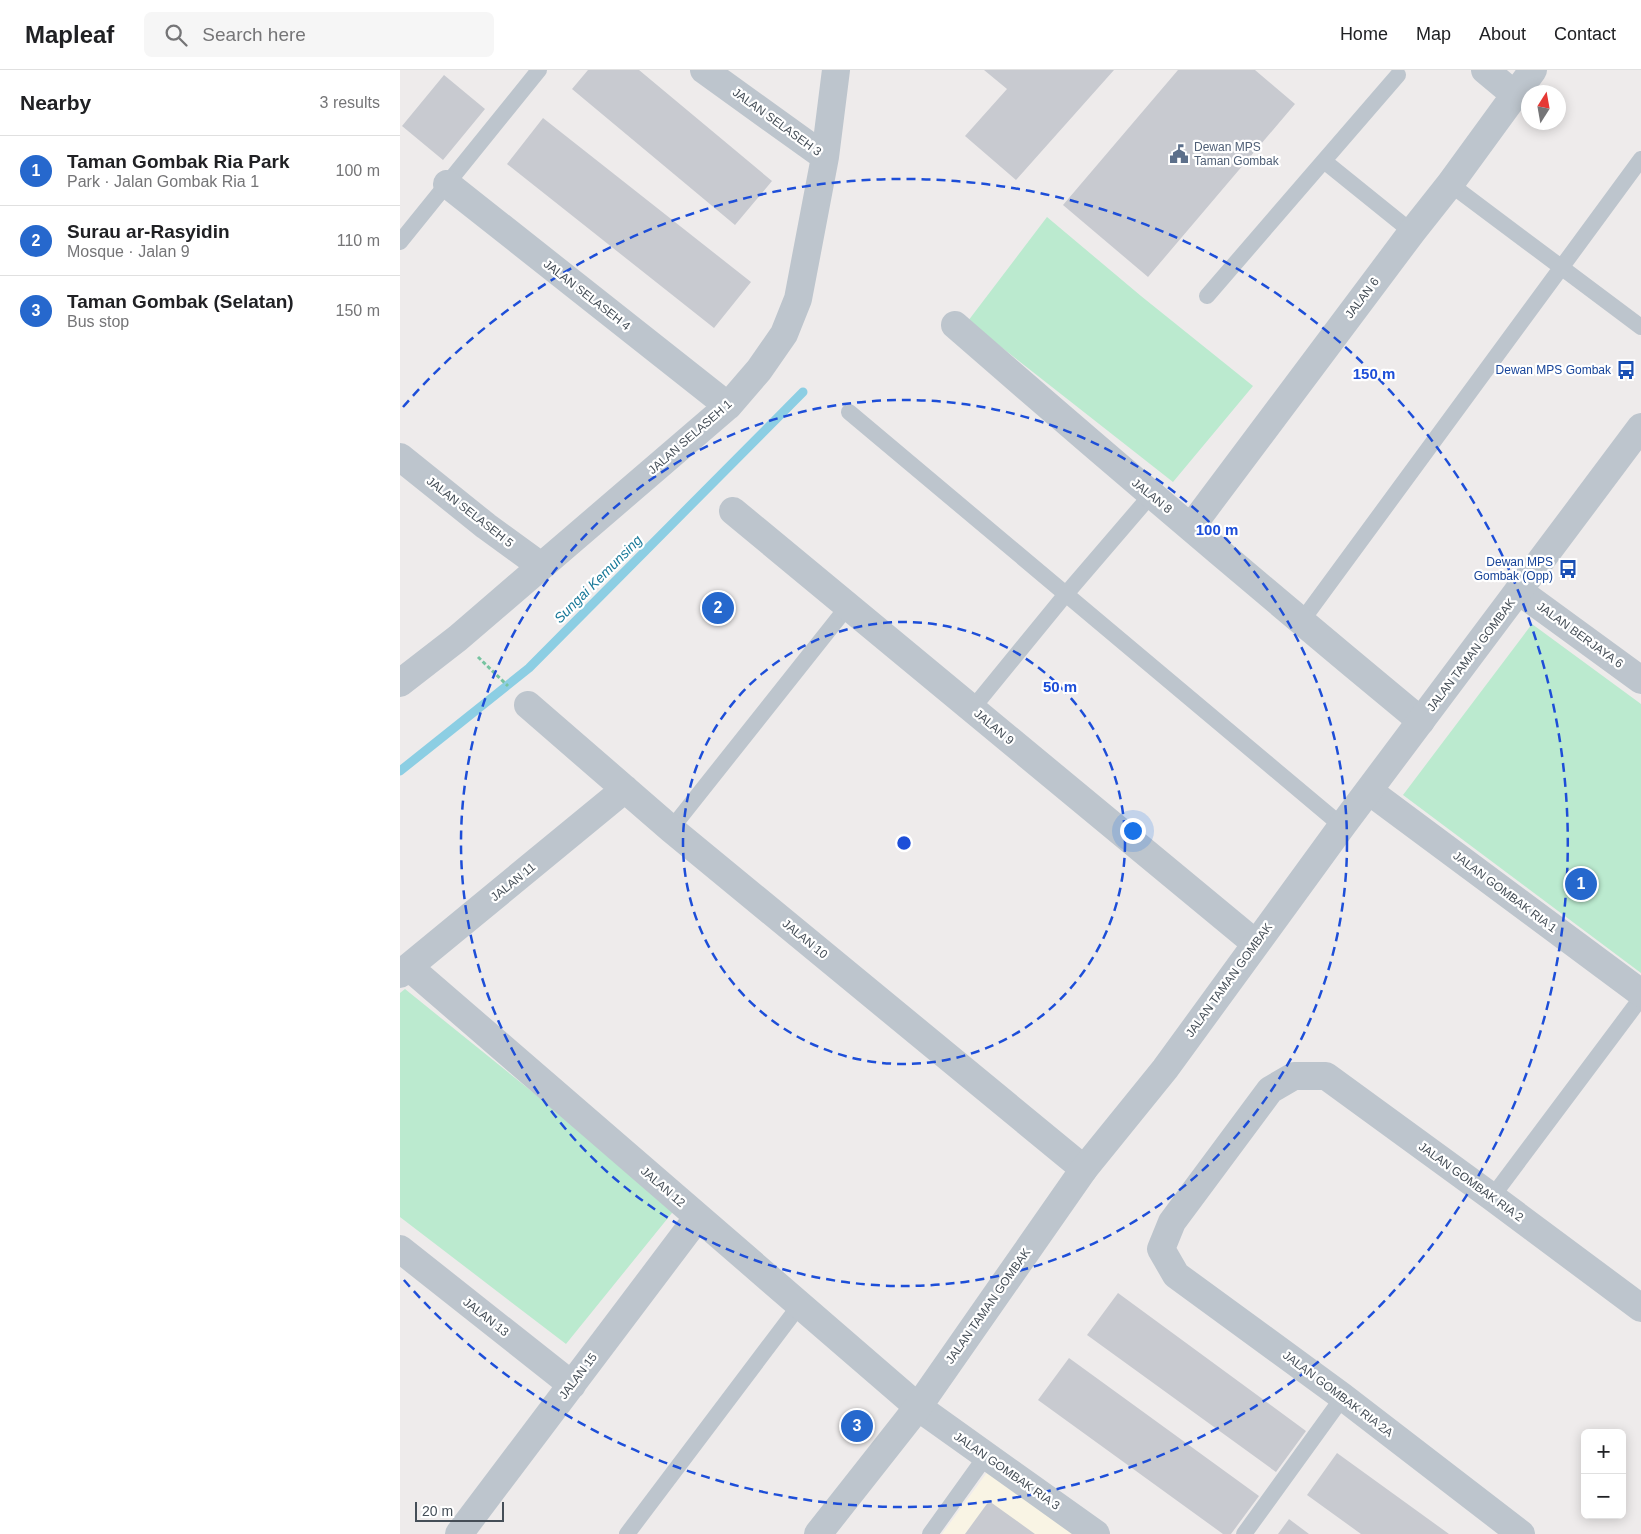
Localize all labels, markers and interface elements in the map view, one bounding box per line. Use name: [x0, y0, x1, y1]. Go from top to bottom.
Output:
search box: [144, 12, 494, 57]
text: Mapleaf: [25, 21, 114, 48]
icon: search: [162, 21, 190, 49]
text: Search here: [202, 24, 306, 45]
text: Home: [1340, 24, 1388, 44]
text: Map: [1416, 24, 1451, 44]
text: About: [1479, 24, 1526, 44]
text: Contact: [1554, 24, 1616, 44]
street label: JALAN SELASEH 3: [730, 85, 824, 159]
north arrow: [1521, 85, 1566, 130]
text: Nearby: [20, 91, 91, 114]
text: 3 results: [320, 94, 380, 111]
place label: Dewan MPS Taman Gombak: [1194, 140, 1280, 168]
public building icon: Dewan MPS Taman Gombak: [1168, 143, 1190, 165]
text: Taman Gombak Ria Park: [67, 151, 289, 172]
text: 1: [32, 162, 40, 179]
text: 100 m: [336, 162, 380, 179]
text: Park · Jalan Gombak Ria 1: [67, 173, 259, 190]
text: Surau ar-Rasyidin: [67, 221, 230, 242]
text: 2: [32, 232, 40, 249]
text: 110 m: [337, 232, 380, 249]
text: Mosque · Jalan 9: [67, 243, 190, 260]
street label: JALAN SELASEH 4: [541, 257, 633, 333]
street label: JALAN 6: [1342, 275, 1382, 321]
text: Taman Gombak (Selatan): [67, 291, 294, 312]
text: 3: [32, 302, 40, 319]
text: 150 m: [336, 302, 380, 319]
text: Bus stop: [67, 313, 129, 330]
bus stop icon: Dewan MPS Gombak: [1615, 359, 1637, 381]
place label: Dewan MPS Gombak: [1496, 363, 1612, 377]
text: 150 m: [1353, 365, 1395, 382]
street label: JALAN SELASEH 1: [645, 397, 735, 477]
street label: JALAN SELASEH 5: [424, 474, 516, 550]
street label: JALAN 8: [1129, 476, 1175, 517]
text: 100 m: [1196, 521, 1238, 538]
water label: Sungai Kemunsing: [551, 532, 645, 626]
place label: Dewan MPS Gombak (Opp): [1474, 555, 1553, 583]
bus stop icon: Dewan MPS Gombak (Opp): [1557, 558, 1579, 580]
pin: 2: [702, 589, 734, 627]
street label: JALAN TAMAN GOMBAK: [1424, 596, 1518, 714]
street label: JALAN BERJAYA 6: [1534, 599, 1626, 671]
text: 50 m: [1043, 678, 1077, 695]
street label: JALAN 9: [971, 706, 1017, 748]
your location: [1120, 818, 1146, 844]
centre of rings: [895, 834, 913, 852]
street label: JALAN GOMBAK RIA 1: [1450, 848, 1560, 936]
street label: JALAN 11: [488, 860, 538, 904]
pin: 1: [1565, 865, 1597, 903]
street label: JALAN 10: [780, 917, 831, 962]
street label: JALAN TAMAN GOMBAK: [1183, 920, 1275, 1040]
street label: JALAN GOMBAK RIA 2: [1416, 1139, 1526, 1225]
street label: JALAN 12: [638, 1164, 688, 1210]
street label: JALAN TAMAN GOMBAK: [943, 1246, 1033, 1366]
street label: JALAN 13: [460, 1295, 512, 1339]
street label: JALAN GOMBAK RIA 2A: [1280, 1348, 1396, 1440]
street label: JALAN 15: [556, 1350, 600, 1402]
pin: 3: [841, 1407, 873, 1445]
street label: JALAN GOMBAK RIA 3: [951, 1429, 1063, 1513]
map controls: [1581, 1429, 1626, 1519]
button: +: [1581, 1429, 1626, 1474]
button: −: [1581, 1474, 1626, 1519]
scale bar: [415, 1499, 504, 1522]
text: 20 m: [422, 1503, 453, 1519]

